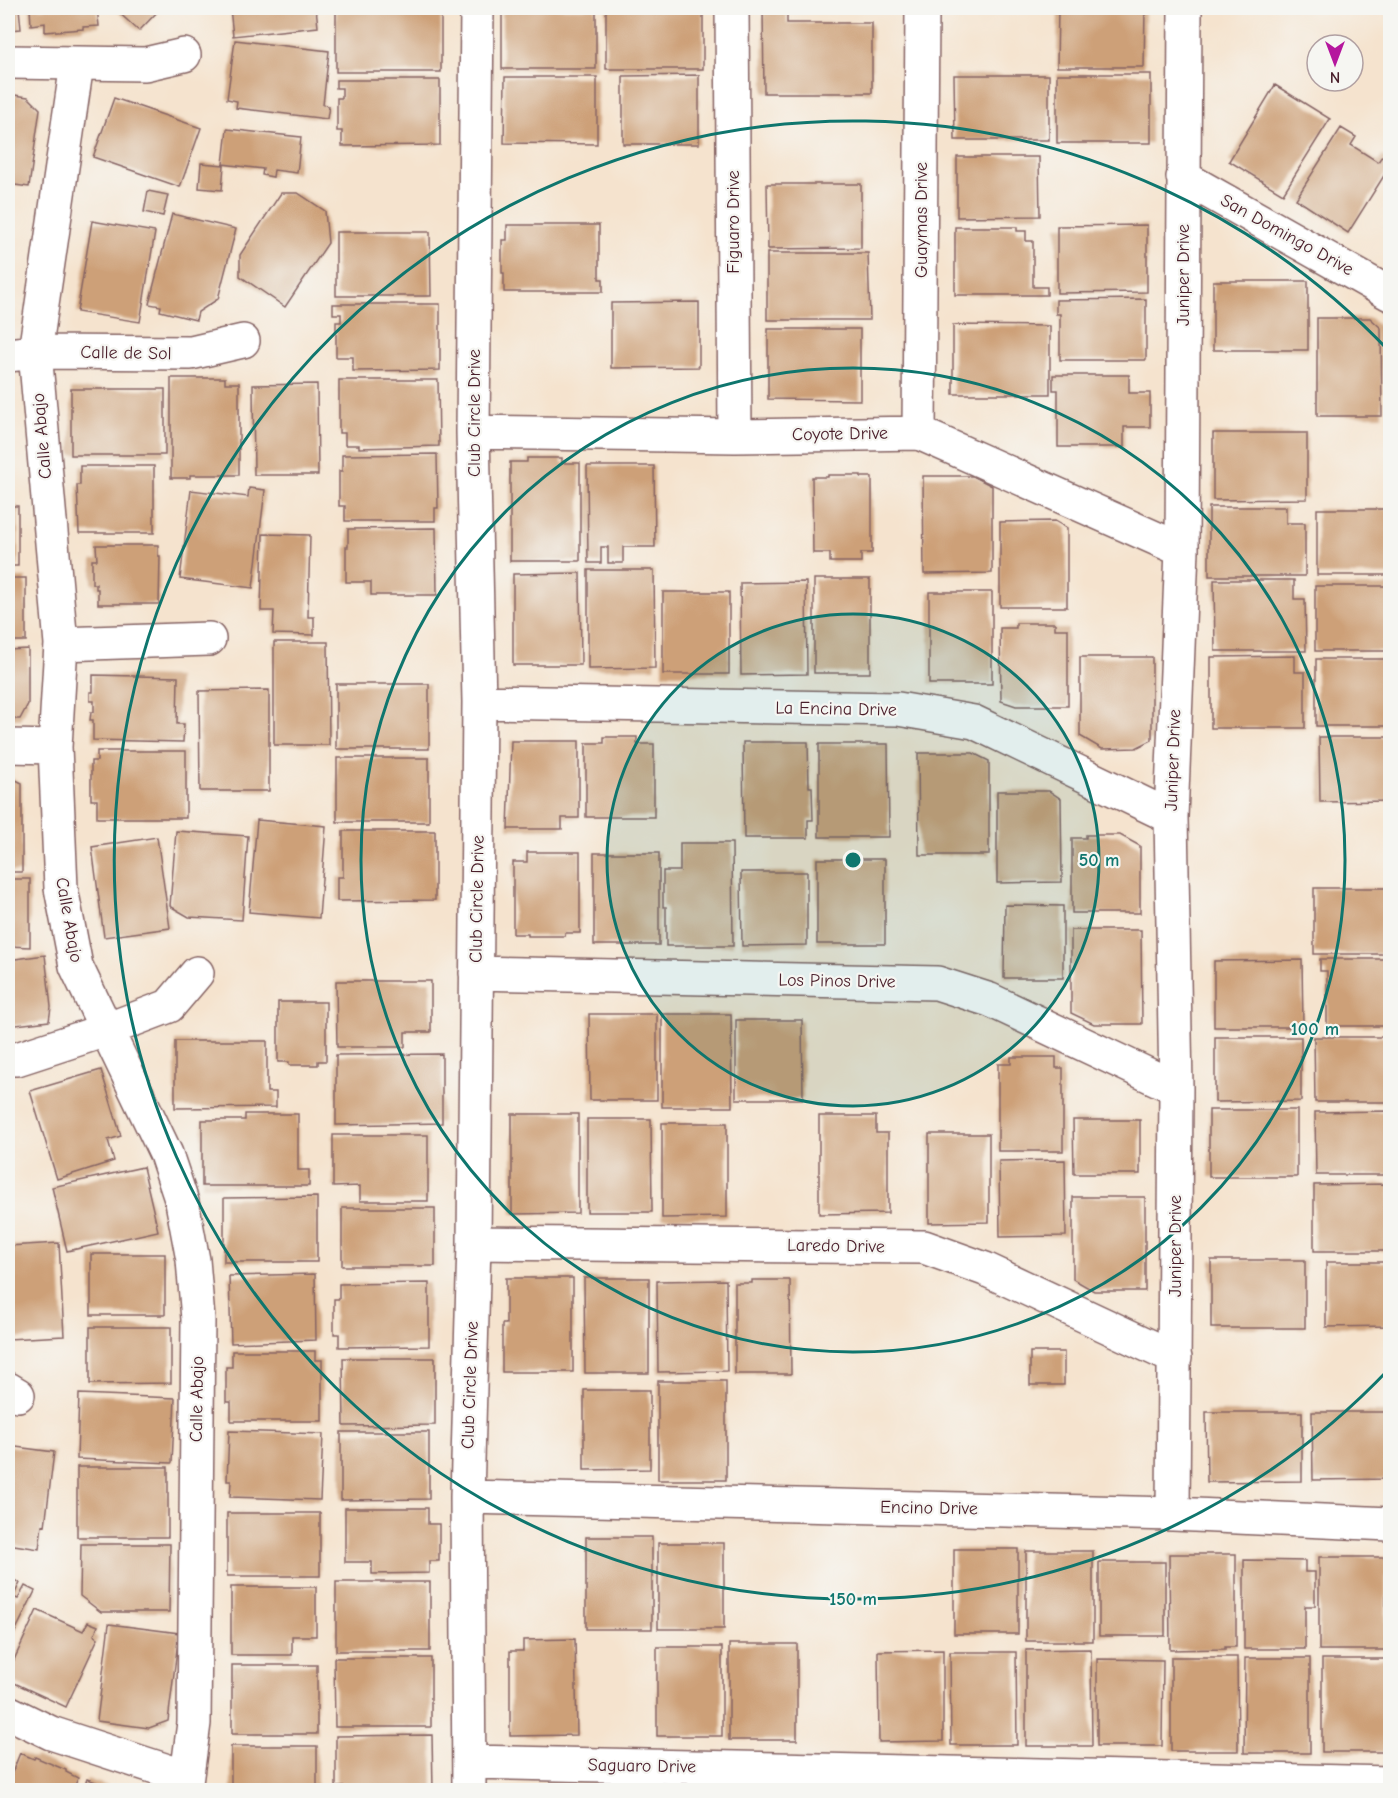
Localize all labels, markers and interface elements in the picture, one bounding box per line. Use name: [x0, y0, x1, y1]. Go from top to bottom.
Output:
north arrow: [1305, 33, 1365, 93]
text: N: [1330, 68, 1340, 86]
street label: Guaymas Drive: [911, 162, 932, 278]
street label: Figuaro Drive: [723, 170, 744, 274]
street label: San Domingo Drive: [1217, 190, 1357, 280]
street label: Juniper Drive: [1173, 224, 1194, 326]
street label: Calle de Sol: [80, 342, 172, 364]
street label: Club Circle Drive: [464, 349, 485, 477]
street label: Calle Abajo: [28, 392, 56, 480]
street label: Coyote Drive: [792, 423, 888, 445]
street label: La Encina Drive: [775, 697, 897, 721]
street label: Juniper Drive: [1161, 709, 1185, 811]
street label: Club Circle Drive: [465, 835, 489, 963]
centre of rings: [843, 850, 863, 870]
text: 50 m: [1079, 850, 1119, 871]
street label: Calle Abajo: [51, 876, 87, 964]
street label: Los Pinos Drive: [778, 969, 896, 993]
text: 100 m: [1291, 1019, 1339, 1040]
street label: Juniper Drive: [1165, 1195, 1186, 1297]
street label: Laredo Drive: [787, 1235, 885, 1257]
street label: Club Circle Drive: [457, 1321, 483, 1449]
street label: Calle Abajo: [186, 1356, 208, 1442]
street label: Encino Drive: [880, 1497, 978, 1519]
text: 150 m: [829, 1589, 877, 1610]
street label: Saguaro Drive: [588, 1755, 696, 1777]

